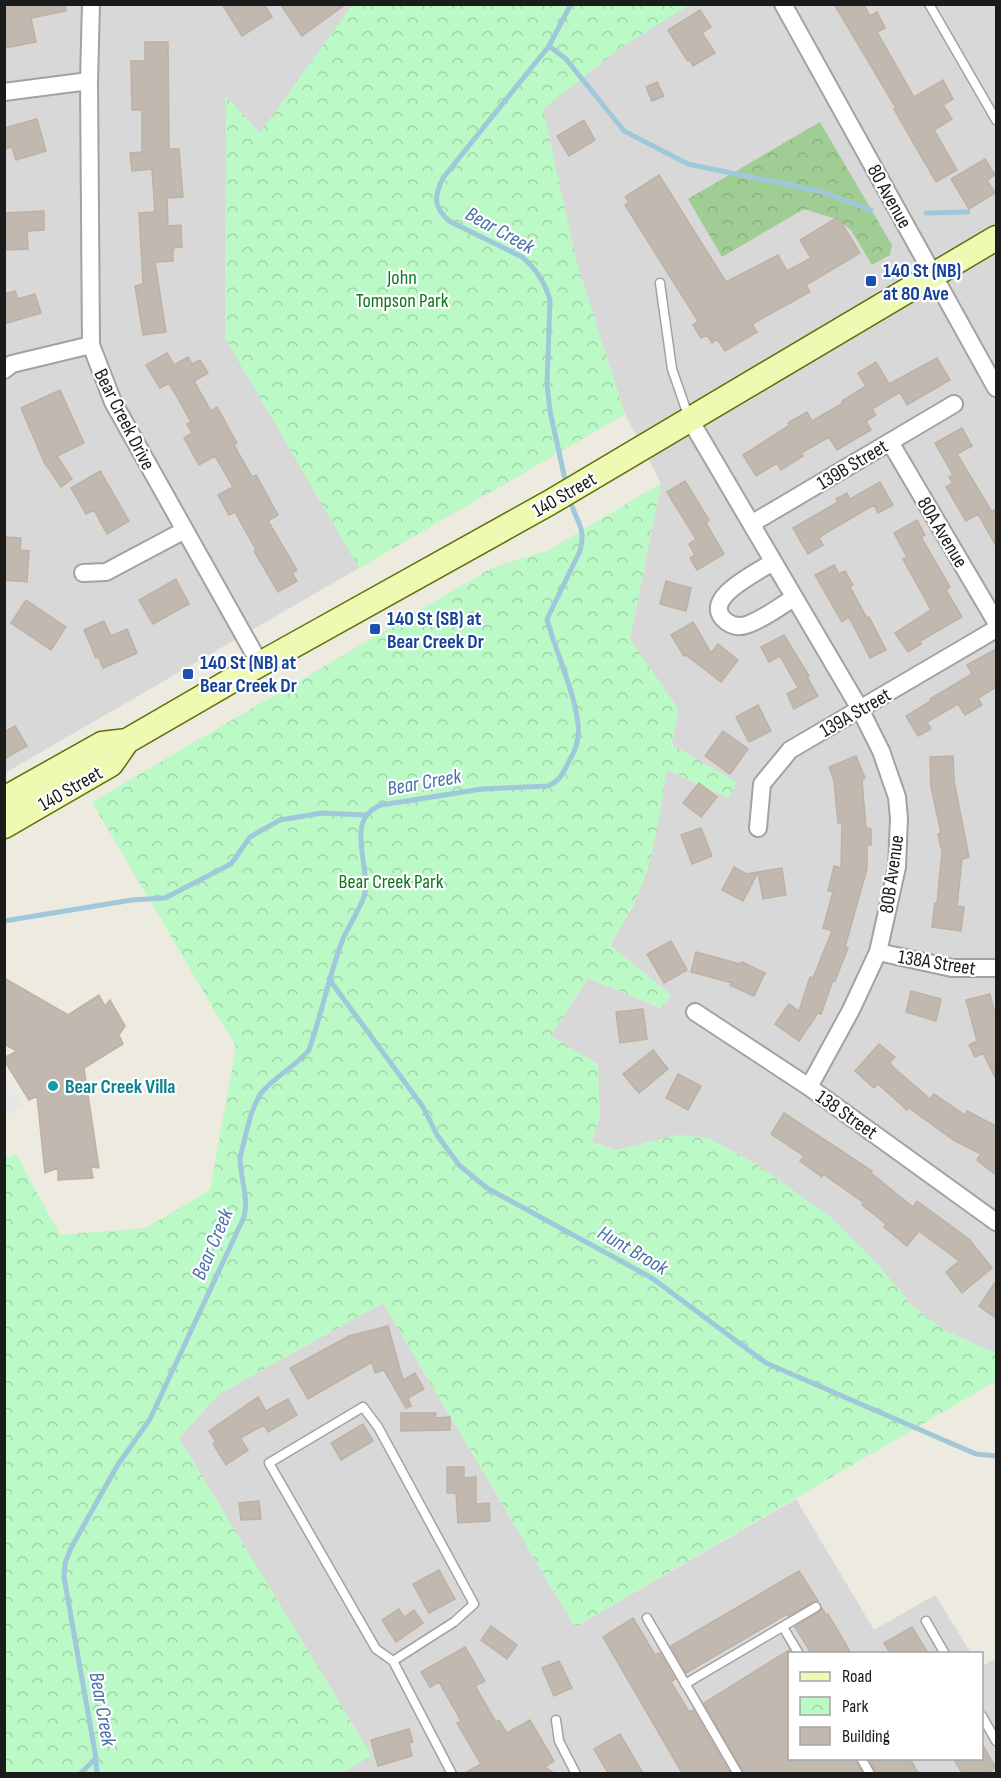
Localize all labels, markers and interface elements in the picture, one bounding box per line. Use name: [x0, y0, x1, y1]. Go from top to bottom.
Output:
street label: 80 Avenue: [862, 160, 917, 233]
water label: Bear Creek: [461, 201, 540, 260]
place label: 140 St (NB) at 80 Ave: [883, 259, 961, 306]
park label: John Tompson Park: [356, 266, 449, 313]
marker: 140 St (NB) at 80 Ave: [864, 274, 878, 288]
street label: Bear Creek Drive: [88, 365, 160, 474]
street label: 139B Street: [813, 434, 892, 495]
street label: 140 Street: [528, 467, 601, 523]
street label: 80A Avenue: [912, 493, 973, 572]
place label: 140 St (SB) at Bear Creek Dr: [387, 607, 484, 654]
marker: 140 St (SB) at Bear Creek Dr: [368, 622, 382, 636]
place label: 140 St (NB) at Bear Creek Dr: [200, 651, 297, 698]
marker: 140 St (NB) at Bear Creek Dr: [181, 667, 195, 681]
street label: 139A Street: [816, 683, 895, 743]
street label: 140 Street: [34, 761, 107, 817]
water label: Bear Creek: [385, 763, 464, 801]
street label: 80B Avenue: [875, 834, 909, 915]
park label: Bear Creek Park: [339, 870, 444, 894]
street label: 138A Street: [896, 945, 977, 981]
place label: Bear Creek Villa: [65, 1075, 176, 1099]
marker: Bear Creek Villa: [46, 1079, 60, 1093]
street label: 138 Street: [811, 1085, 882, 1145]
water label: Bear Creek: [186, 1204, 239, 1283]
water label: Hunt Brook: [593, 1220, 673, 1281]
legend: [788, 1652, 983, 1760]
text: Road: [842, 1666, 872, 1687]
water label: Bear Creek: [84, 1670, 122, 1749]
text: Park: [842, 1696, 868, 1717]
text: Building: [842, 1726, 890, 1747]

